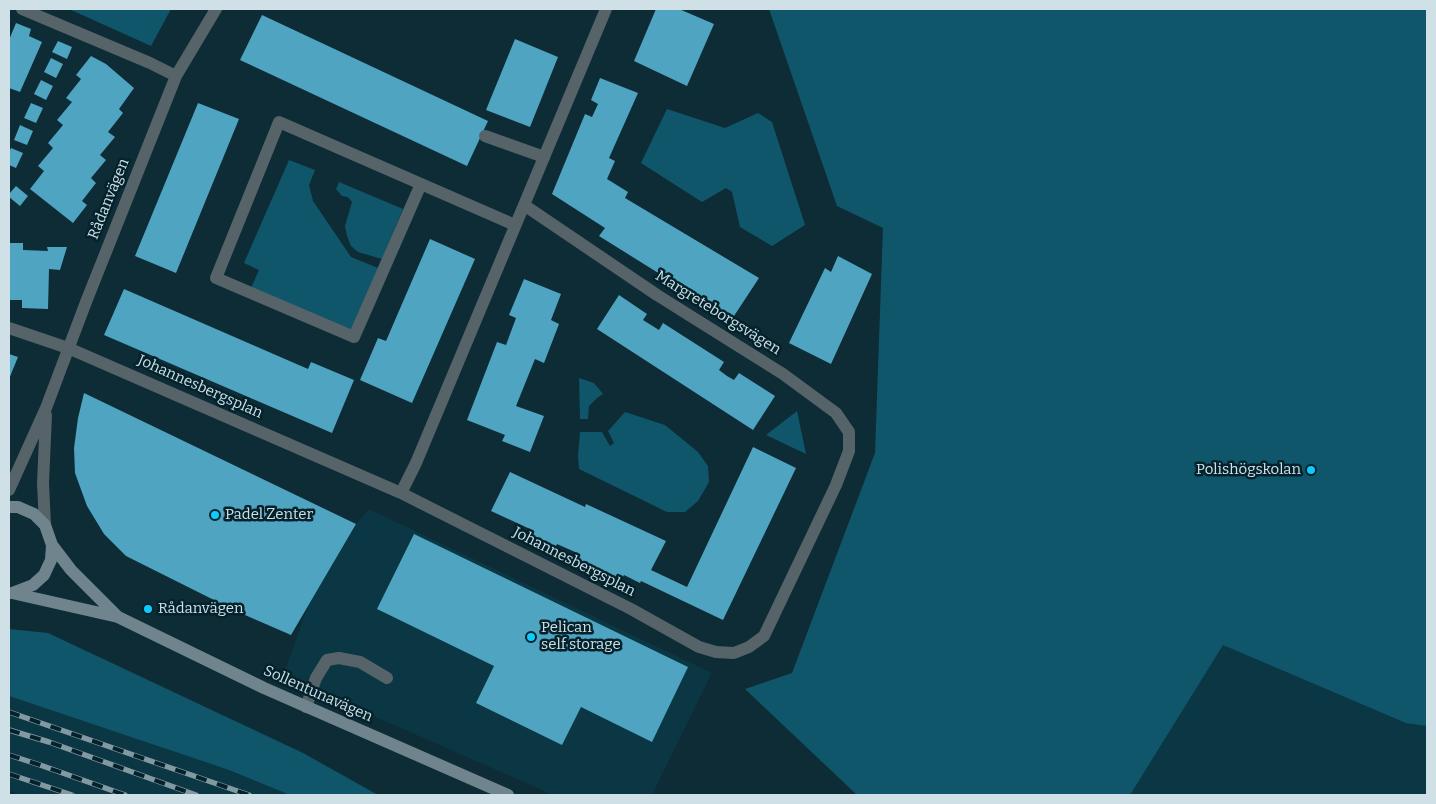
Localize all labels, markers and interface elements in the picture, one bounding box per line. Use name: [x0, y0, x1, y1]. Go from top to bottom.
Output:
street label: Rådanvägen: [85, 156, 133, 242]
street label: Margreteborgsvägen: [652, 267, 784, 359]
street label: Johannesbergsplan: [135, 351, 265, 423]
place label: Polishögskolan: [1196, 461, 1301, 479]
marker: Polishögskolan: [1305, 464, 1317, 476]
place label: Padel Zenter: [225, 506, 313, 524]
marker: Padel Zenter: [209, 509, 221, 521]
street label: Johannesbergsplan: [510, 523, 638, 601]
place label: Rådanvägen: [158, 600, 244, 618]
marker: Rådanvägen: [142, 603, 154, 615]
place label: Pelican self storage: [541, 619, 621, 654]
marker: Pelican self storage: [525, 631, 537, 643]
street label: Sollentunavägen: [261, 662, 375, 726]

